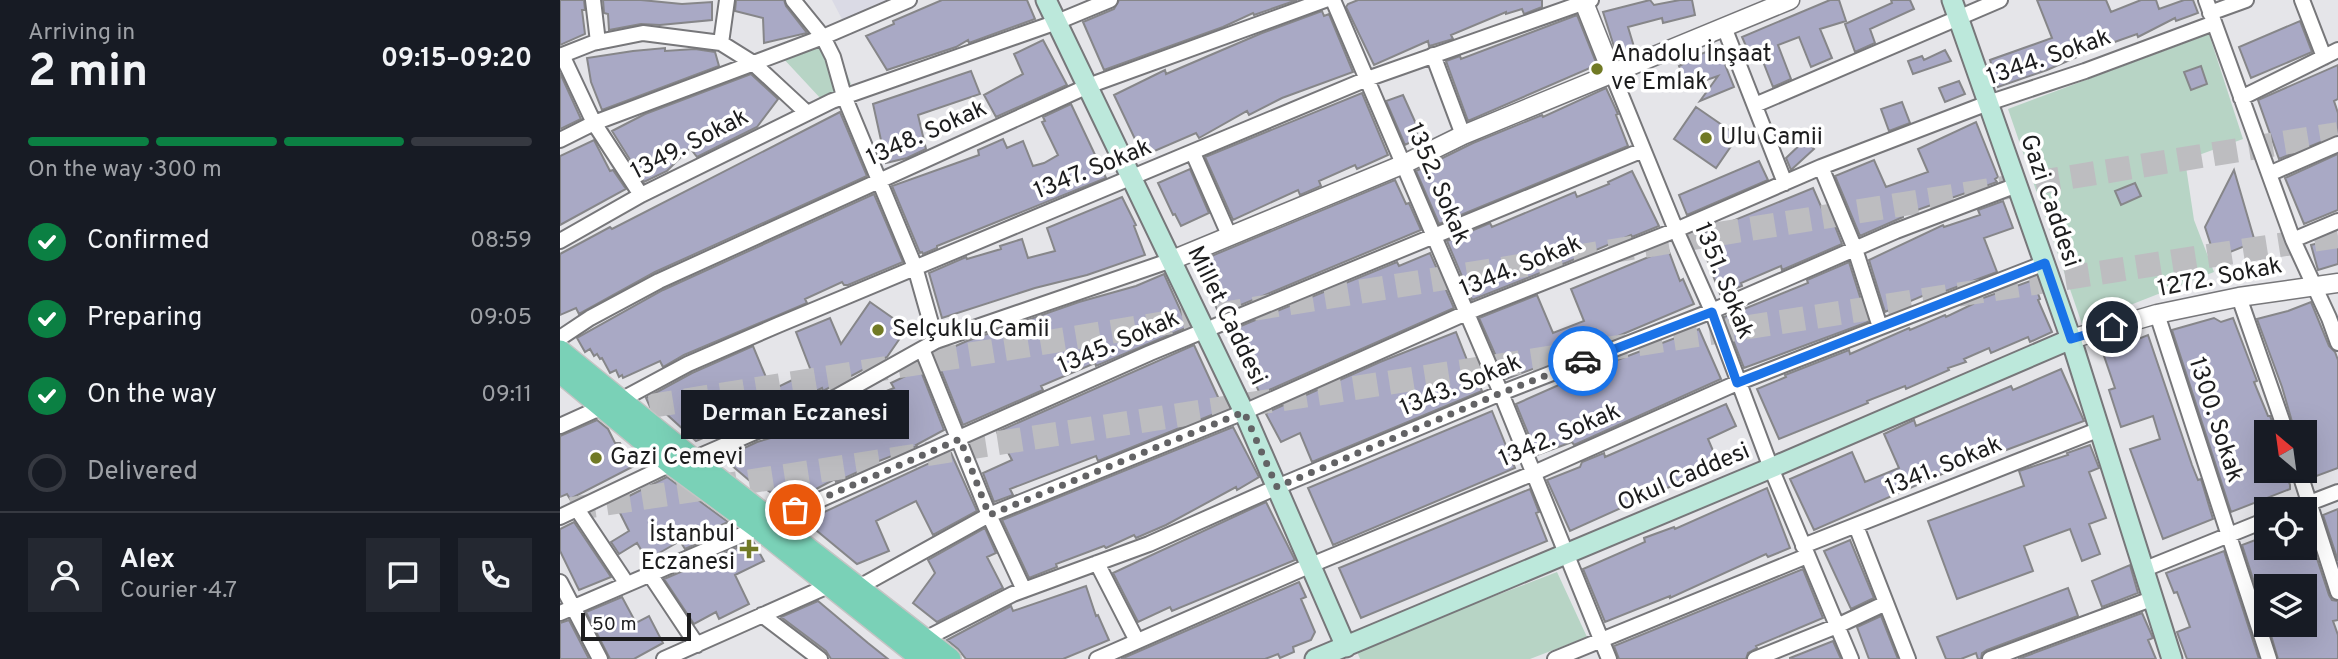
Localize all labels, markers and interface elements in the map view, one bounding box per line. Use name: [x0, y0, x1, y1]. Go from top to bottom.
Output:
text: Arriving in: [28, 19, 135, 48]
street label: 1344. Sokak: [1983, 23, 2115, 93]
place label: Anadolu İnşaat ve Emlak: [1611, 39, 1772, 98]
text: 09:15–09:20: [381, 43, 532, 76]
text: 2 min: [28, 44, 148, 103]
marker: Anadolu İnşaat ve Emlak: [1589, 61, 1605, 77]
street label: 1348. Sokak: [862, 94, 992, 174]
street label: 1349. Sokak: [626, 103, 754, 187]
street label: 1352. Sokak: [1398, 119, 1476, 249]
place label: Ulu Camii: [1720, 123, 1823, 153]
marker: Ulu Camii: [1698, 130, 1714, 146]
street label: Gazi Caddesi: [2012, 131, 2086, 271]
street label: 1347. Sokak: [1030, 133, 1156, 207]
text: On the way · 300 m: [28, 156, 222, 185]
street label: 1351. Sokak: [1686, 218, 1760, 344]
icon: check: [28, 223, 66, 261]
text: Confirmed: [87, 225, 210, 258]
text: 08:59: [470, 227, 532, 256]
street label: 1344. Sokak: [1456, 229, 1586, 305]
street label: Millet Caddesi: [1179, 242, 1273, 390]
street label: 1272. Sokak: [2155, 251, 2285, 305]
pin: [2082, 297, 2142, 357]
icon: check: [28, 300, 66, 338]
text: Preparing: [87, 302, 202, 335]
text: 09:05: [469, 304, 532, 333]
street label: 1345. Sokak: [1054, 304, 1184, 382]
icon: home: [2093, 308, 2131, 346]
place label: Selçuklu Camii: [892, 315, 1050, 345]
marker: Selçuklu Camii: [870, 322, 886, 338]
courier: [1548, 326, 1618, 396]
icon: car: [1564, 342, 1602, 380]
street label: 1343. Sokak: [1396, 348, 1526, 424]
street label: 1300. Sokak: [2181, 354, 2249, 486]
icon: check: [28, 377, 66, 415]
text: On the way: [87, 379, 217, 412]
text: 09:11: [481, 381, 532, 410]
callout: Derman Eczanesi: [681, 391, 909, 440]
street label: 1342. Sokak: [1495, 397, 1625, 475]
text: Derman Eczanesi: [702, 400, 888, 429]
north arrow: [2254, 420, 2317, 483]
map controls: [2254, 420, 2317, 637]
street label: 1341. Sokak: [1881, 430, 2007, 504]
street label: Okul Caddesi: [1613, 437, 1755, 519]
place label: Gazi Cemevi: [610, 443, 743, 473]
marker: Gazi Cemevi: [588, 450, 604, 466]
text: Delivered: [87, 456, 198, 489]
pin: [765, 480, 825, 540]
icon: bag: [776, 491, 814, 529]
button: locate: [2254, 497, 2317, 560]
place label: İstanbul Eczanesi: [641, 519, 735, 578]
button: person: [28, 538, 102, 612]
button: chat: [366, 538, 440, 612]
button: phone: [458, 538, 532, 612]
marker: İstanbul Eczanesi: [741, 541, 757, 557]
text: Alex: [120, 544, 175, 577]
button: layers: [2254, 574, 2317, 637]
text: Courier · 4.7: [120, 577, 237, 606]
scale bar: [581, 610, 691, 642]
text: 50 m: [592, 613, 637, 637]

